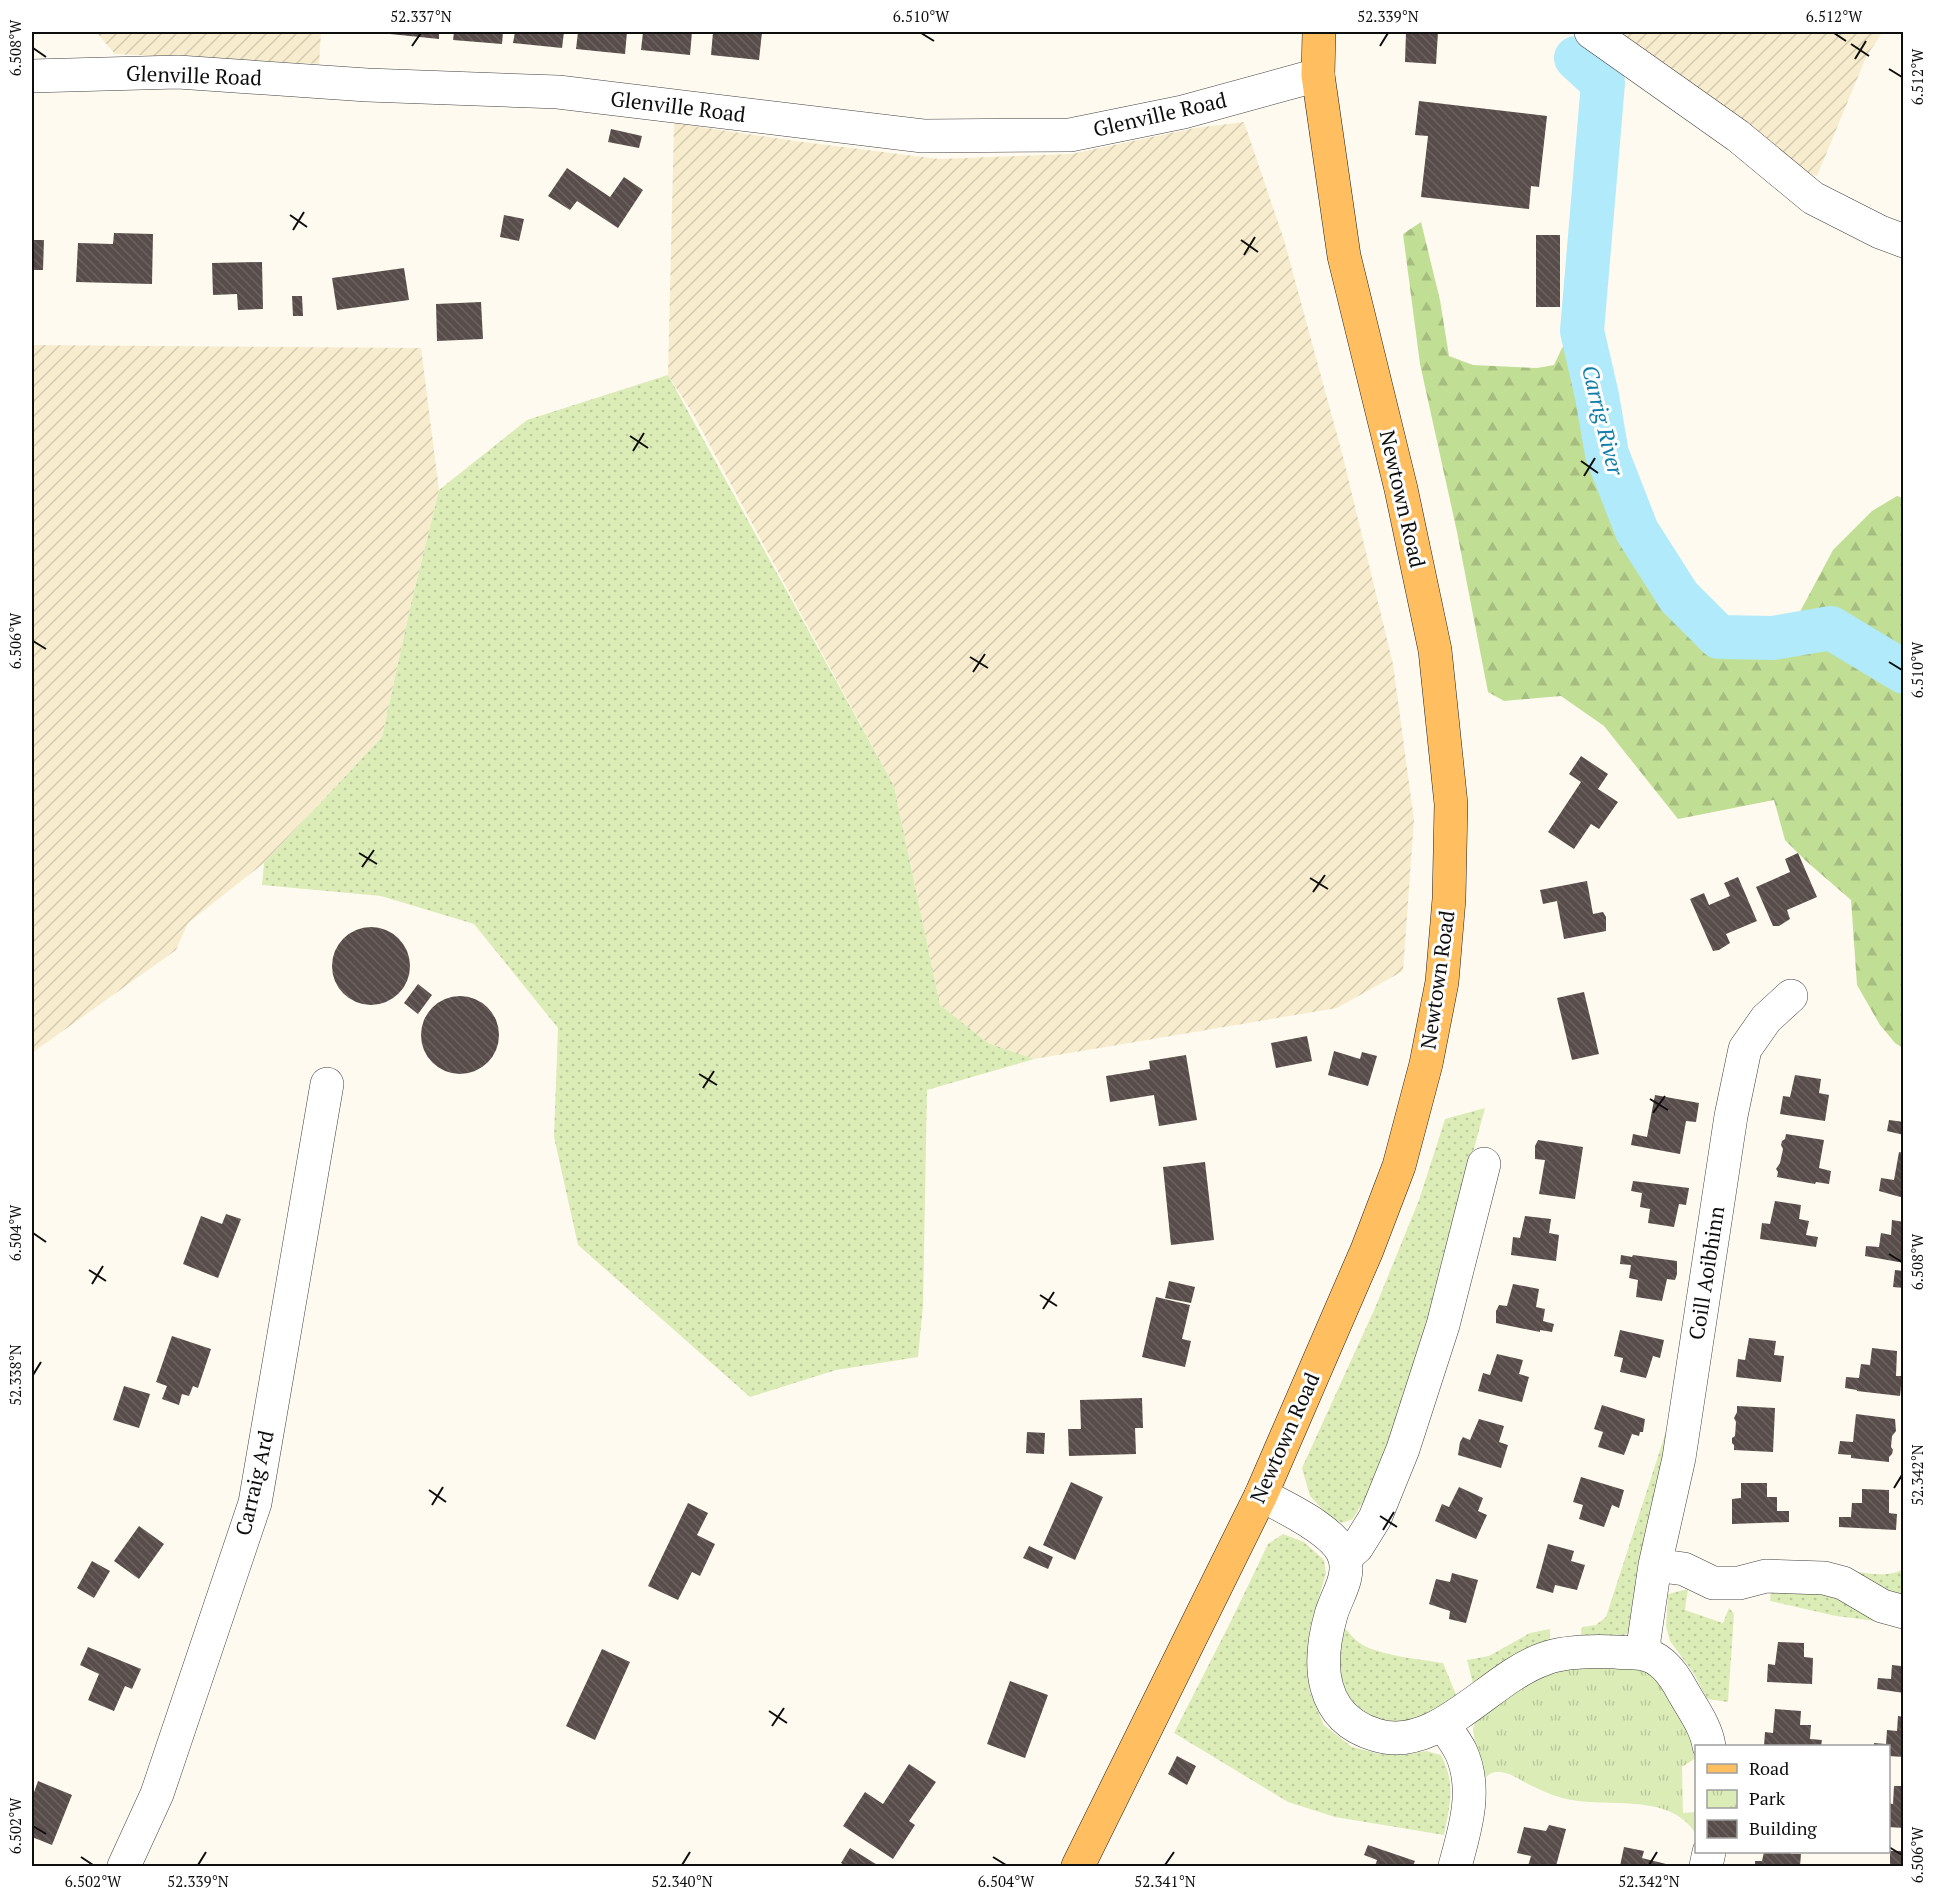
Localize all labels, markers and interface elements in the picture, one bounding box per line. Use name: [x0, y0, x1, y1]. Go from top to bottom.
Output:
text: 52.337°N: [390, 6, 452, 26]
text: 6.510°W: [893, 6, 950, 26]
text: 52.339°N: [1357, 6, 1419, 26]
text: 6.512°W: [1806, 6, 1863, 26]
text: 6.508°W: [5, 19, 25, 76]
text: 6.512°W: [1907, 48, 1927, 105]
street label: Glenville Road: [126, 59, 263, 91]
street label: Glenville Road: [609, 84, 748, 128]
street label: Glenville Road: [1090, 85, 1229, 143]
water label: Carrig River: [1576, 362, 1632, 479]
street label: Newtown Road: [1374, 427, 1432, 571]
text: 6.506°W: [5, 612, 25, 669]
text: 6.510°W: [1907, 641, 1927, 698]
street label: Newtown Road: [1413, 908, 1461, 1051]
text: 6.504°W: [5, 1204, 25, 1261]
street label: Coill Aoibhinn: [1682, 1204, 1730, 1342]
text: 6.508°W: [1907, 1233, 1927, 1290]
text: 52.338°N: [5, 1344, 25, 1406]
street label: Newtown Road: [1243, 1368, 1326, 1507]
street label: Carraig Ard: [228, 1427, 280, 1538]
text: 52.342°N: [1907, 1444, 1927, 1506]
legend: [1695, 1745, 1890, 1853]
text: Road: [1749, 1756, 1789, 1780]
text: Park: [1749, 1786, 1786, 1810]
text: 6.502°W: [5, 1797, 25, 1854]
text: Building: [1749, 1816, 1817, 1840]
text: 6.506°W: [1907, 1826, 1927, 1883]
text: 6.502°W: [65, 1871, 122, 1891]
text: 52.339°N: [167, 1871, 229, 1891]
text: 52.340°N: [651, 1871, 713, 1891]
text: 6.504°W: [978, 1871, 1035, 1891]
text: 52.341°N: [1134, 1871, 1196, 1891]
text: 52.342°N: [1618, 1871, 1680, 1891]

